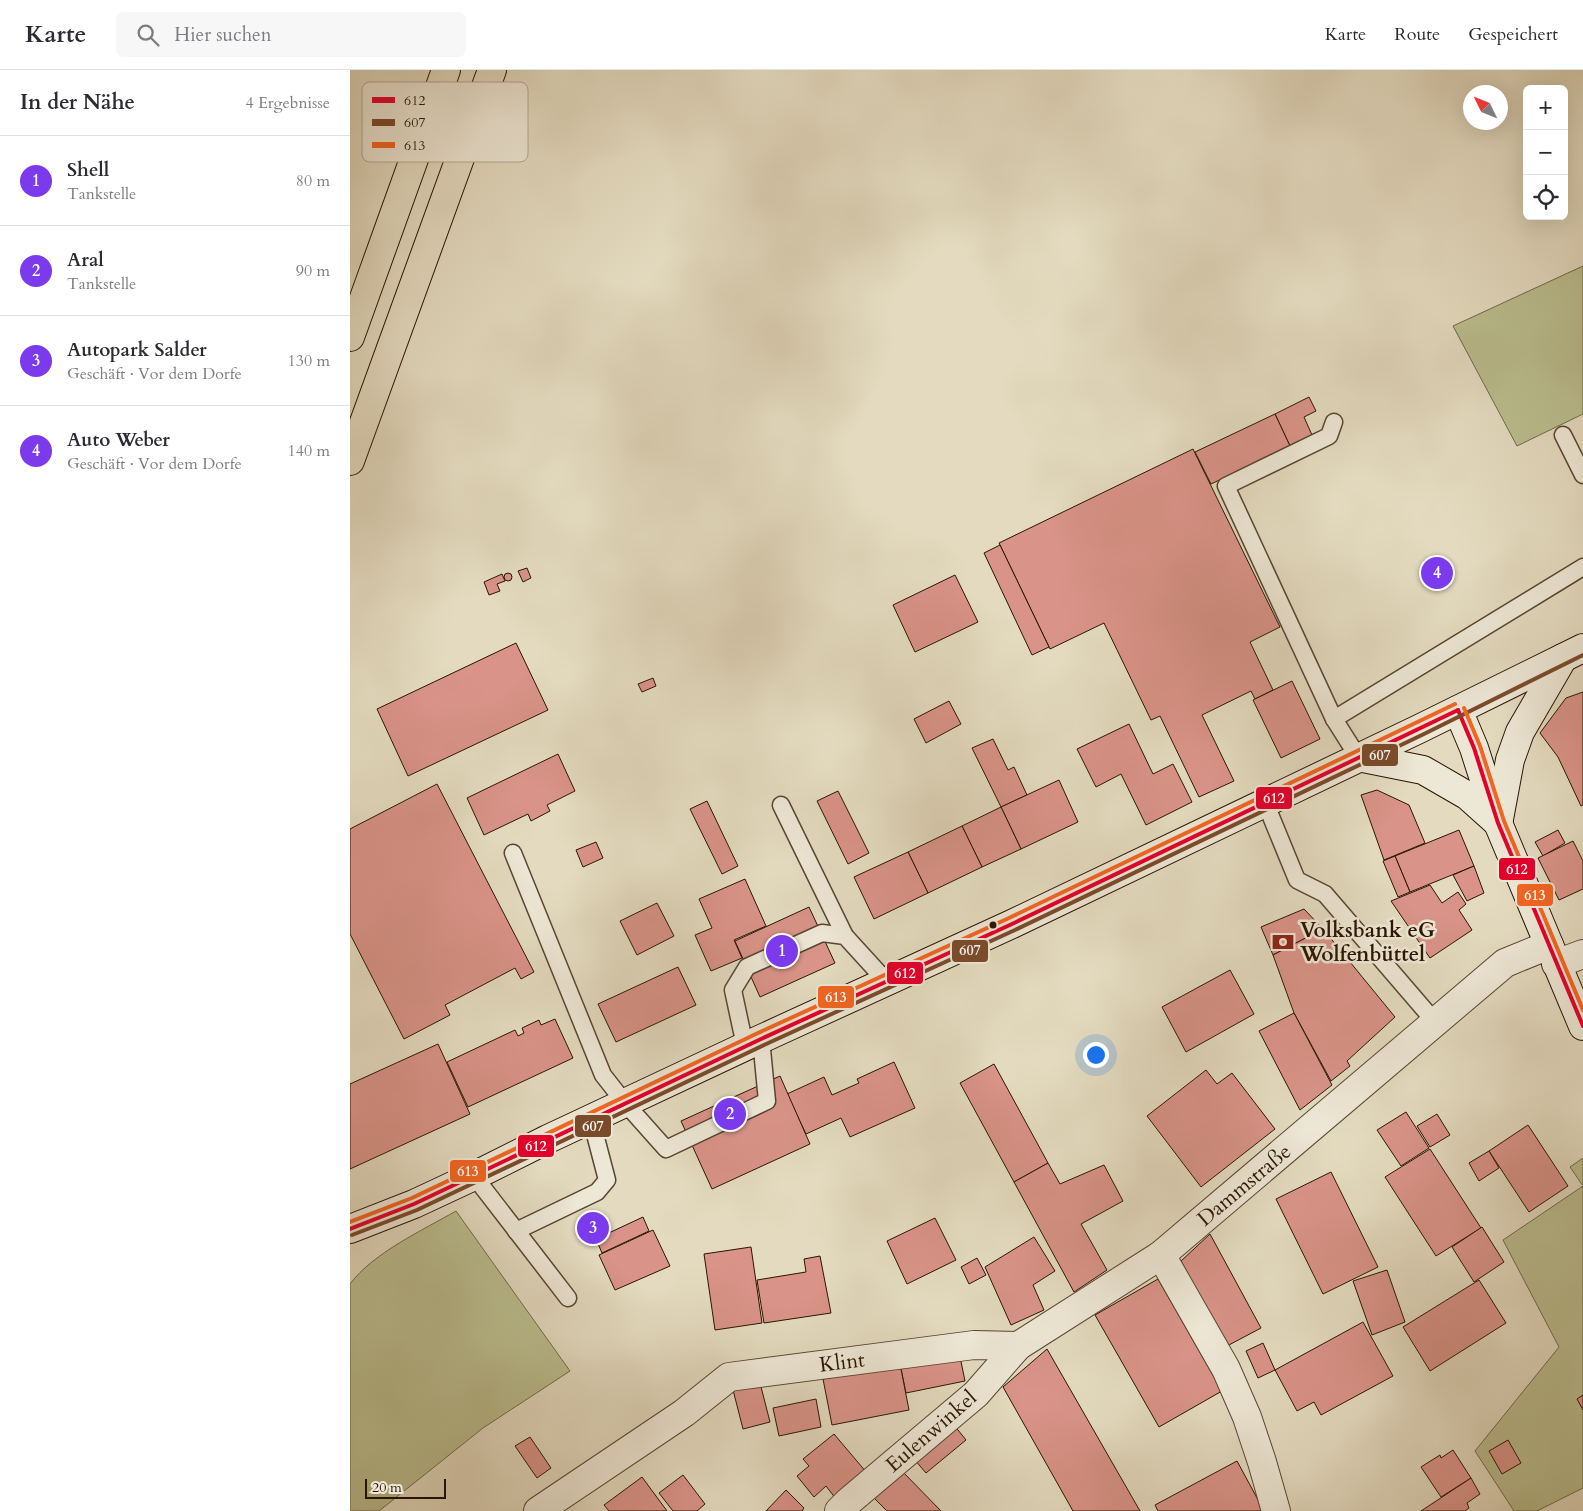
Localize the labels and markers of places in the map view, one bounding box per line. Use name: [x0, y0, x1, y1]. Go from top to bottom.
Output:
pin: 4: [1421, 554, 1453, 592]
place label: Volksbank eG Wolfenbüttel: [1299, 916, 1435, 969]
unlabelled marker: [988, 920, 998, 930]
bank icon: Volksbank eG Wolfenbüttel: [1270, 929, 1296, 955]
pin: 1: [766, 932, 798, 970]
pin: 2: [714, 1095, 746, 1133]
pin: 3: [577, 1209, 609, 1247]

